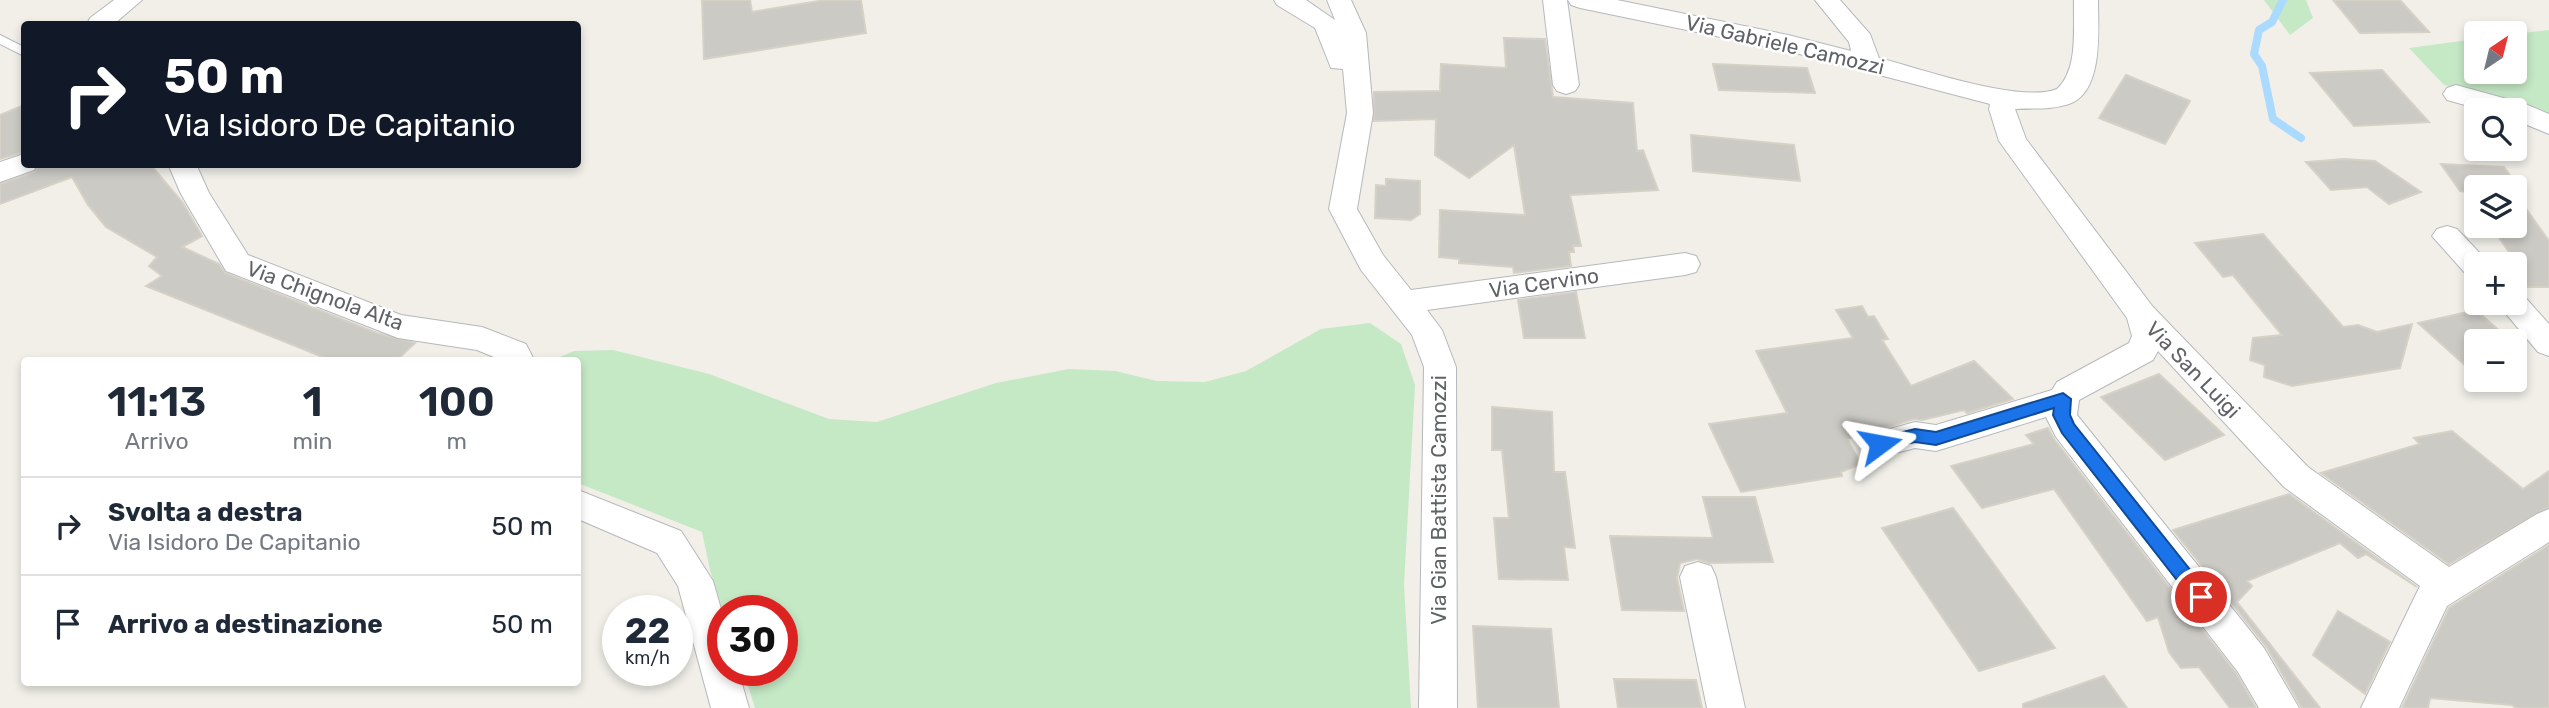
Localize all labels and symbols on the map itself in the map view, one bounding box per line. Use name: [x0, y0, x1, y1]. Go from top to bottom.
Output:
street label: Via Gabriele Camozzi: [1683, 9, 1887, 80]
north arrow: [2464, 21, 2527, 84]
street label: Via Chignola Alta: [243, 256, 407, 335]
street label: Via Cervino: [1487, 262, 1600, 303]
street label: Via San Luigi: [2141, 316, 2246, 423]
street label: Via Gian Battista Camozzi: [1426, 375, 1451, 625]
position arrow: [1843, 407, 1917, 481]
pin: [2171, 567, 2231, 627]
speed limit sign: 30: [707, 595, 798, 686]

